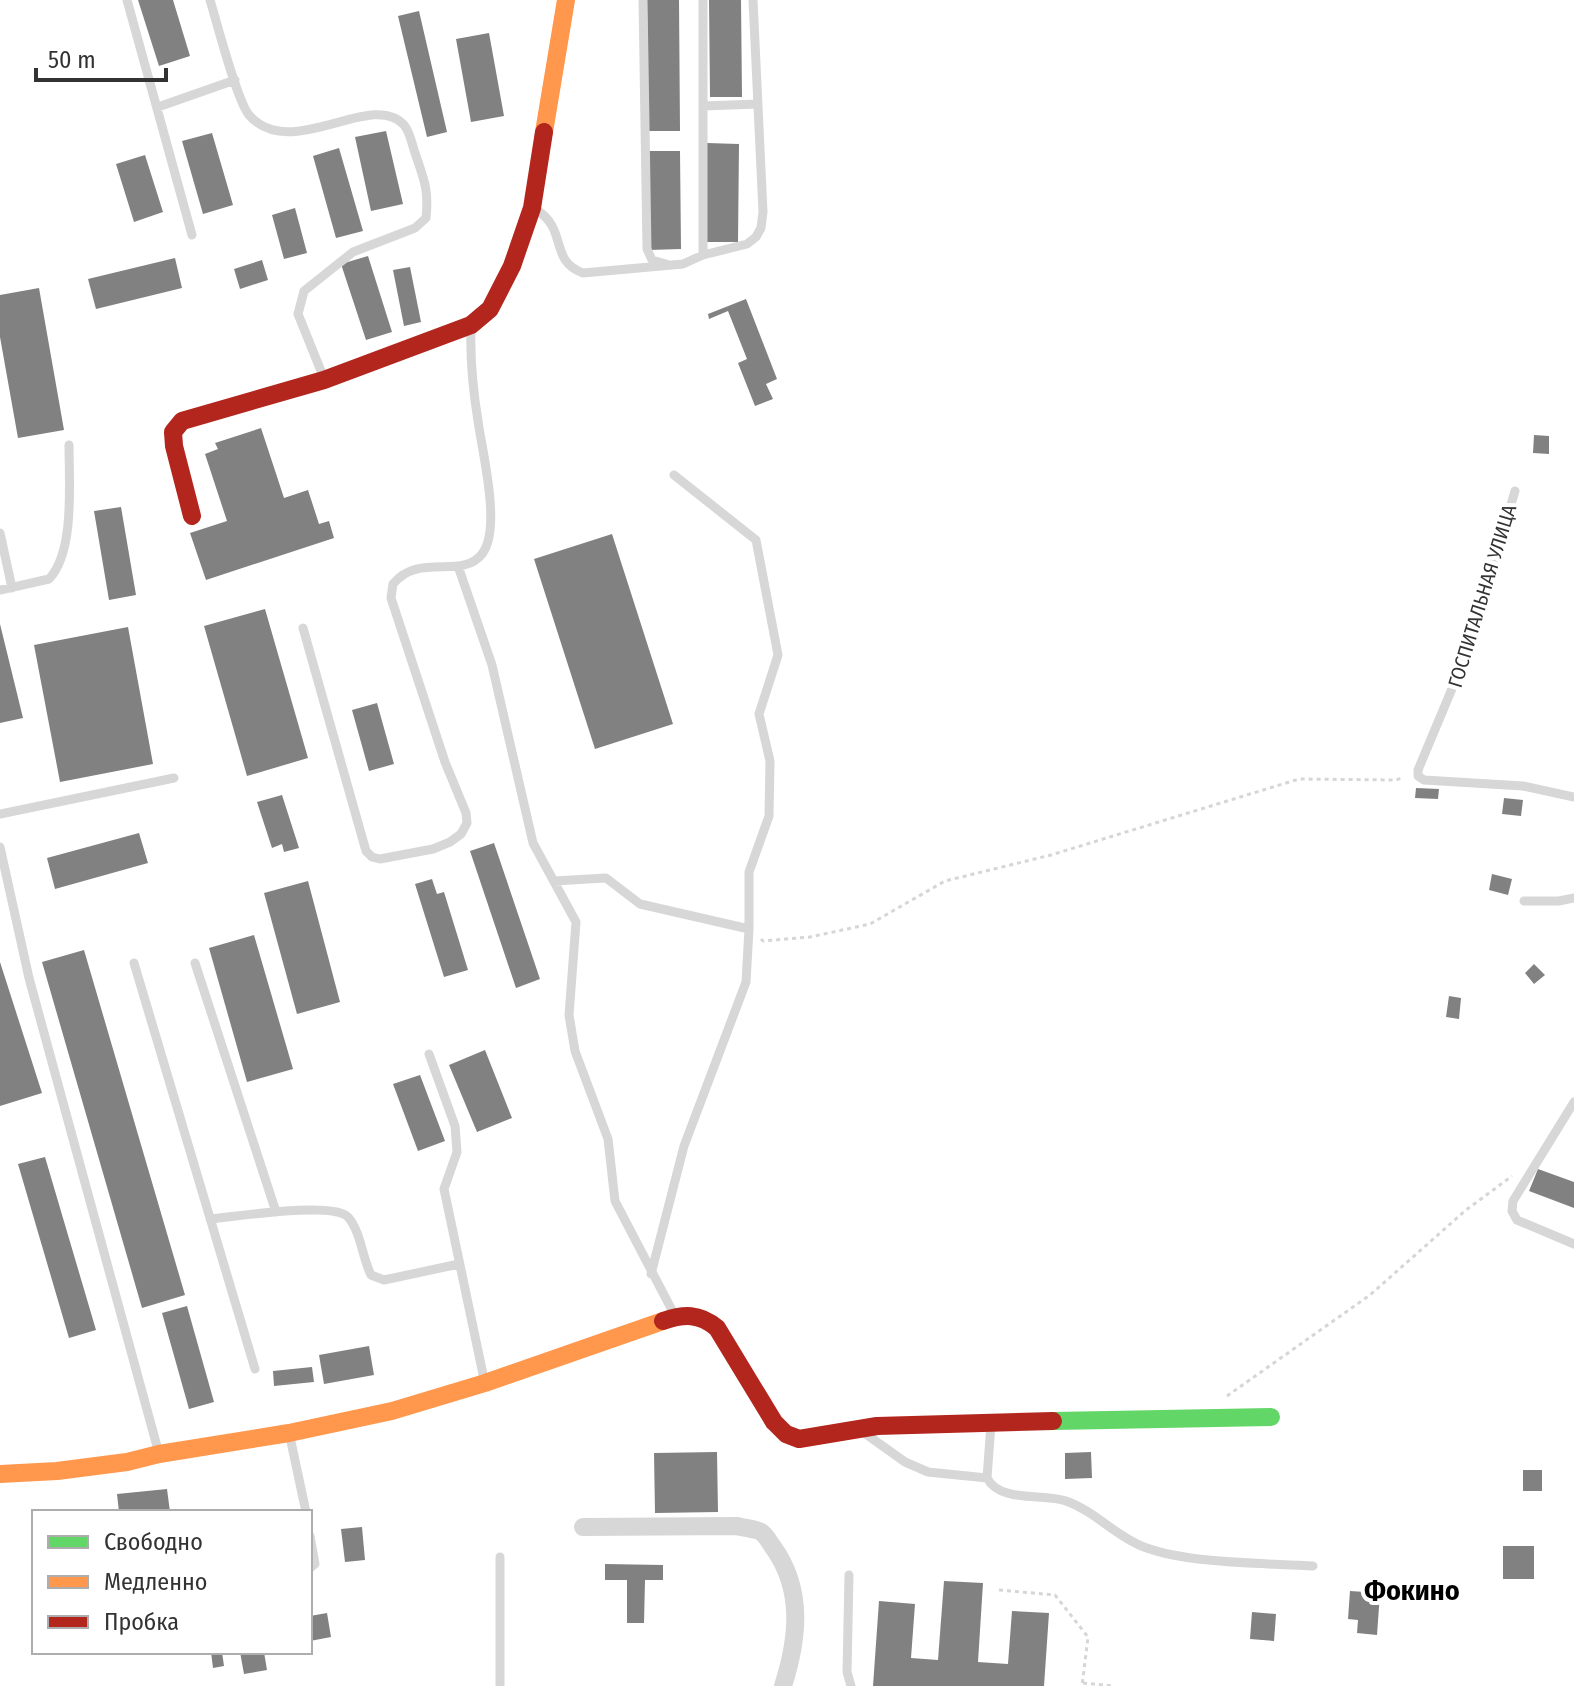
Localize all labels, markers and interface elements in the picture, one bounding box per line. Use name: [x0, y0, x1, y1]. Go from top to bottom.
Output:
scale bar: [36, 32, 166, 82]
text: 50 m: [48, 46, 96, 74]
street label: ГОСПИТАЛЬНАЯ УЛИЦА: [1443, 501, 1521, 690]
legend: [32, 1510, 312, 1654]
text: Свободно: [104, 1528, 203, 1556]
text: Медленно: [104, 1568, 207, 1596]
district label: Фокино: [1364, 1574, 1460, 1607]
text: Пробка: [104, 1608, 179, 1636]

